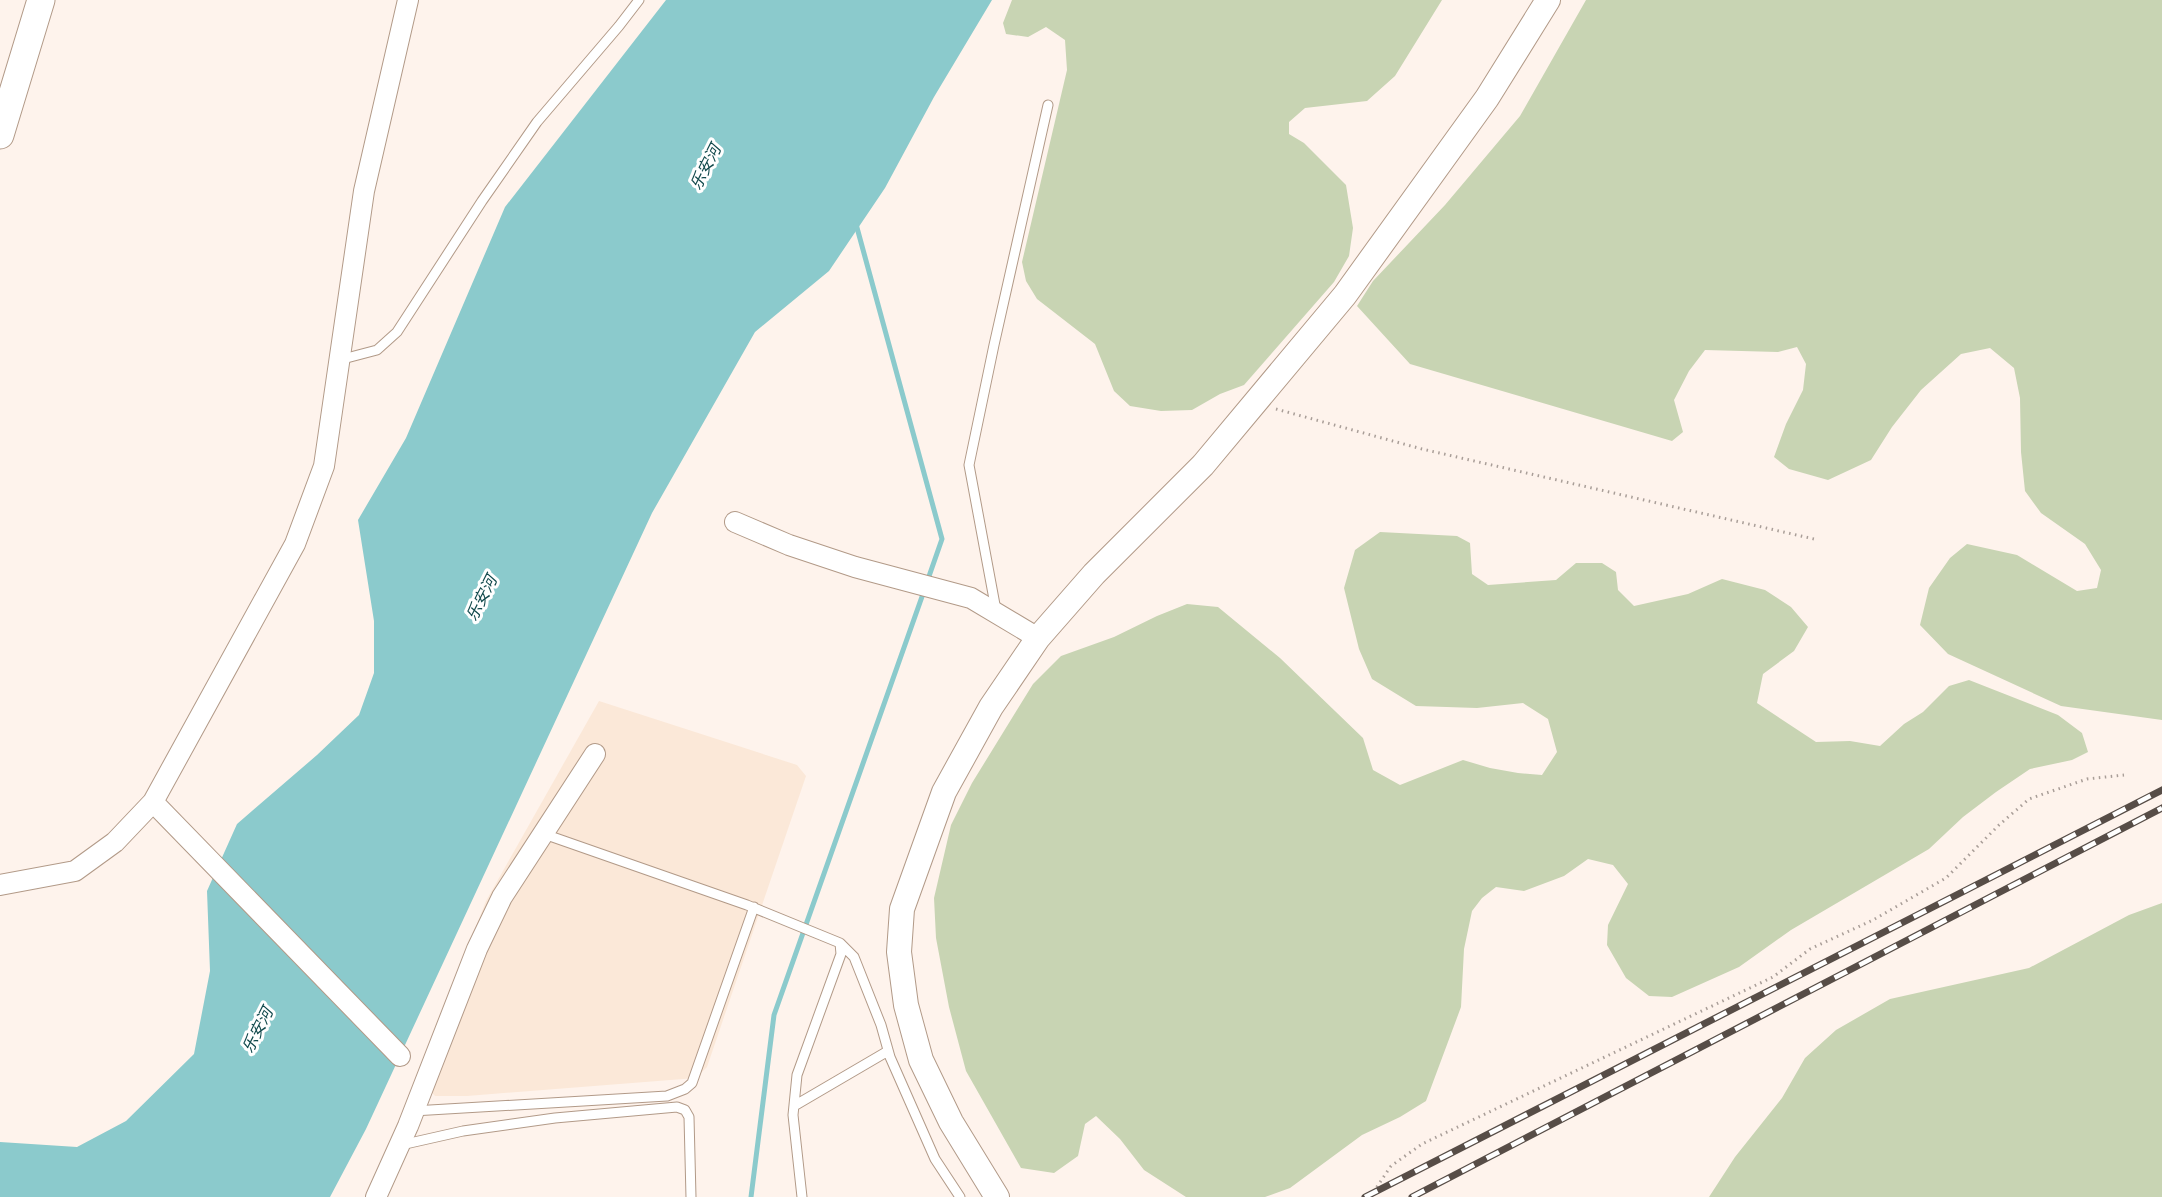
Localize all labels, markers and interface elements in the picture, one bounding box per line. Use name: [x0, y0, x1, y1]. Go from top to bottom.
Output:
water label: 乐安河: [685, 138, 725, 192]
water label: 乐安河: [461, 569, 501, 623]
water label: 乐安河: [237, 1001, 277, 1055]

